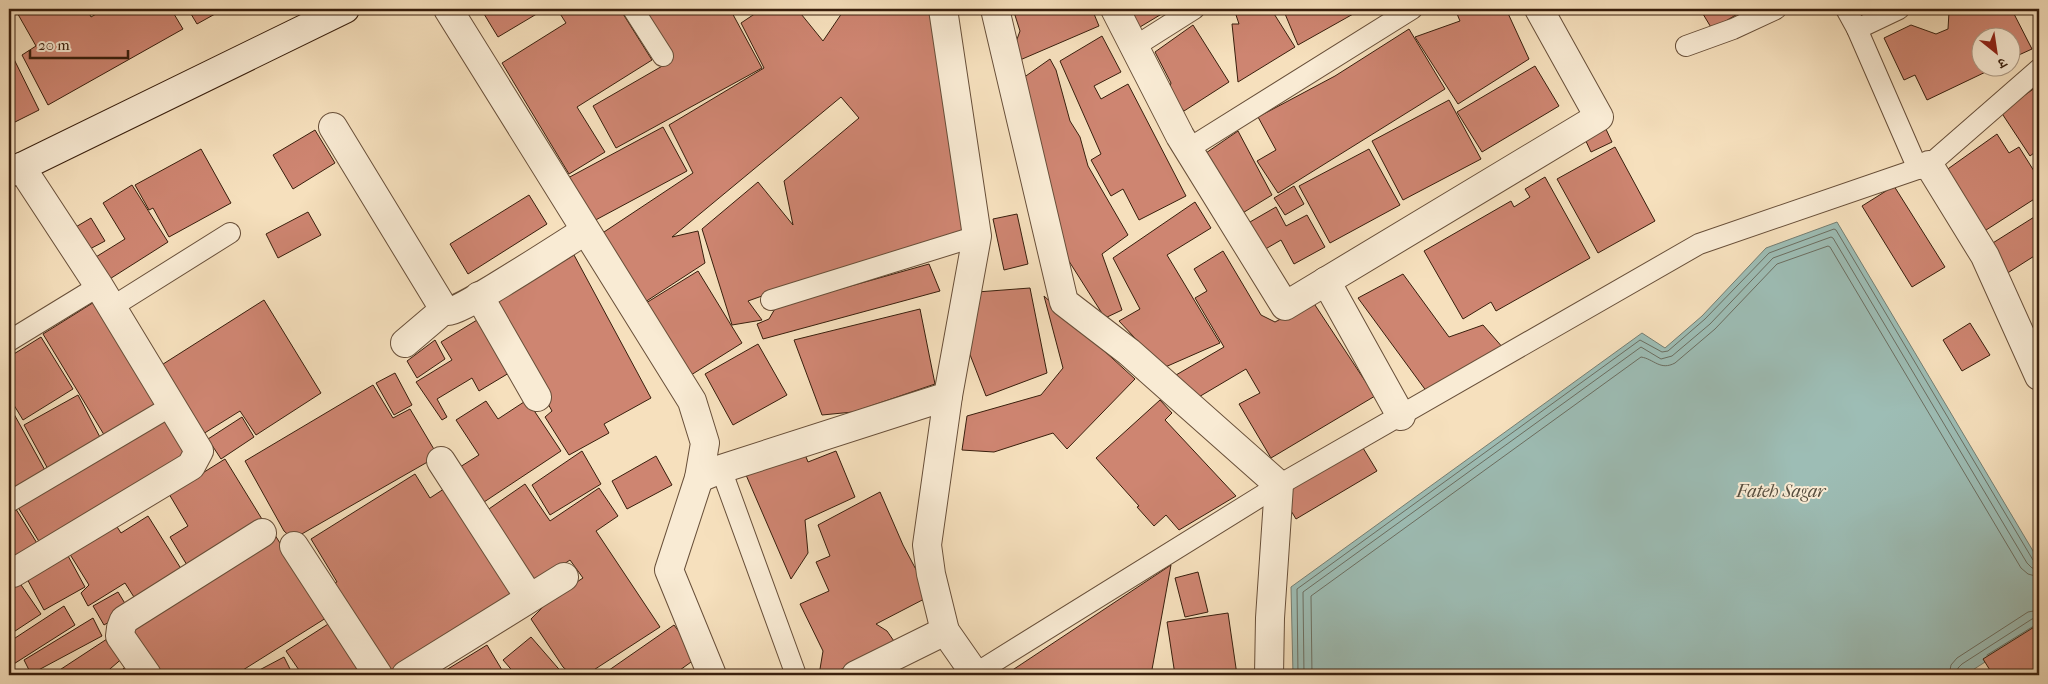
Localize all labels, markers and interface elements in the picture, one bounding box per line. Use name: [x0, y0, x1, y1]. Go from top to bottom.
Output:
scale bar: [30, 28, 128, 60]
north arrow: [1970, 28, 2020, 78]
text: 20 m: [38, 36, 70, 54]
text: उ: [1994, 53, 2010, 72]
water label: Fateh Sagar: [1736, 481, 1827, 502]

